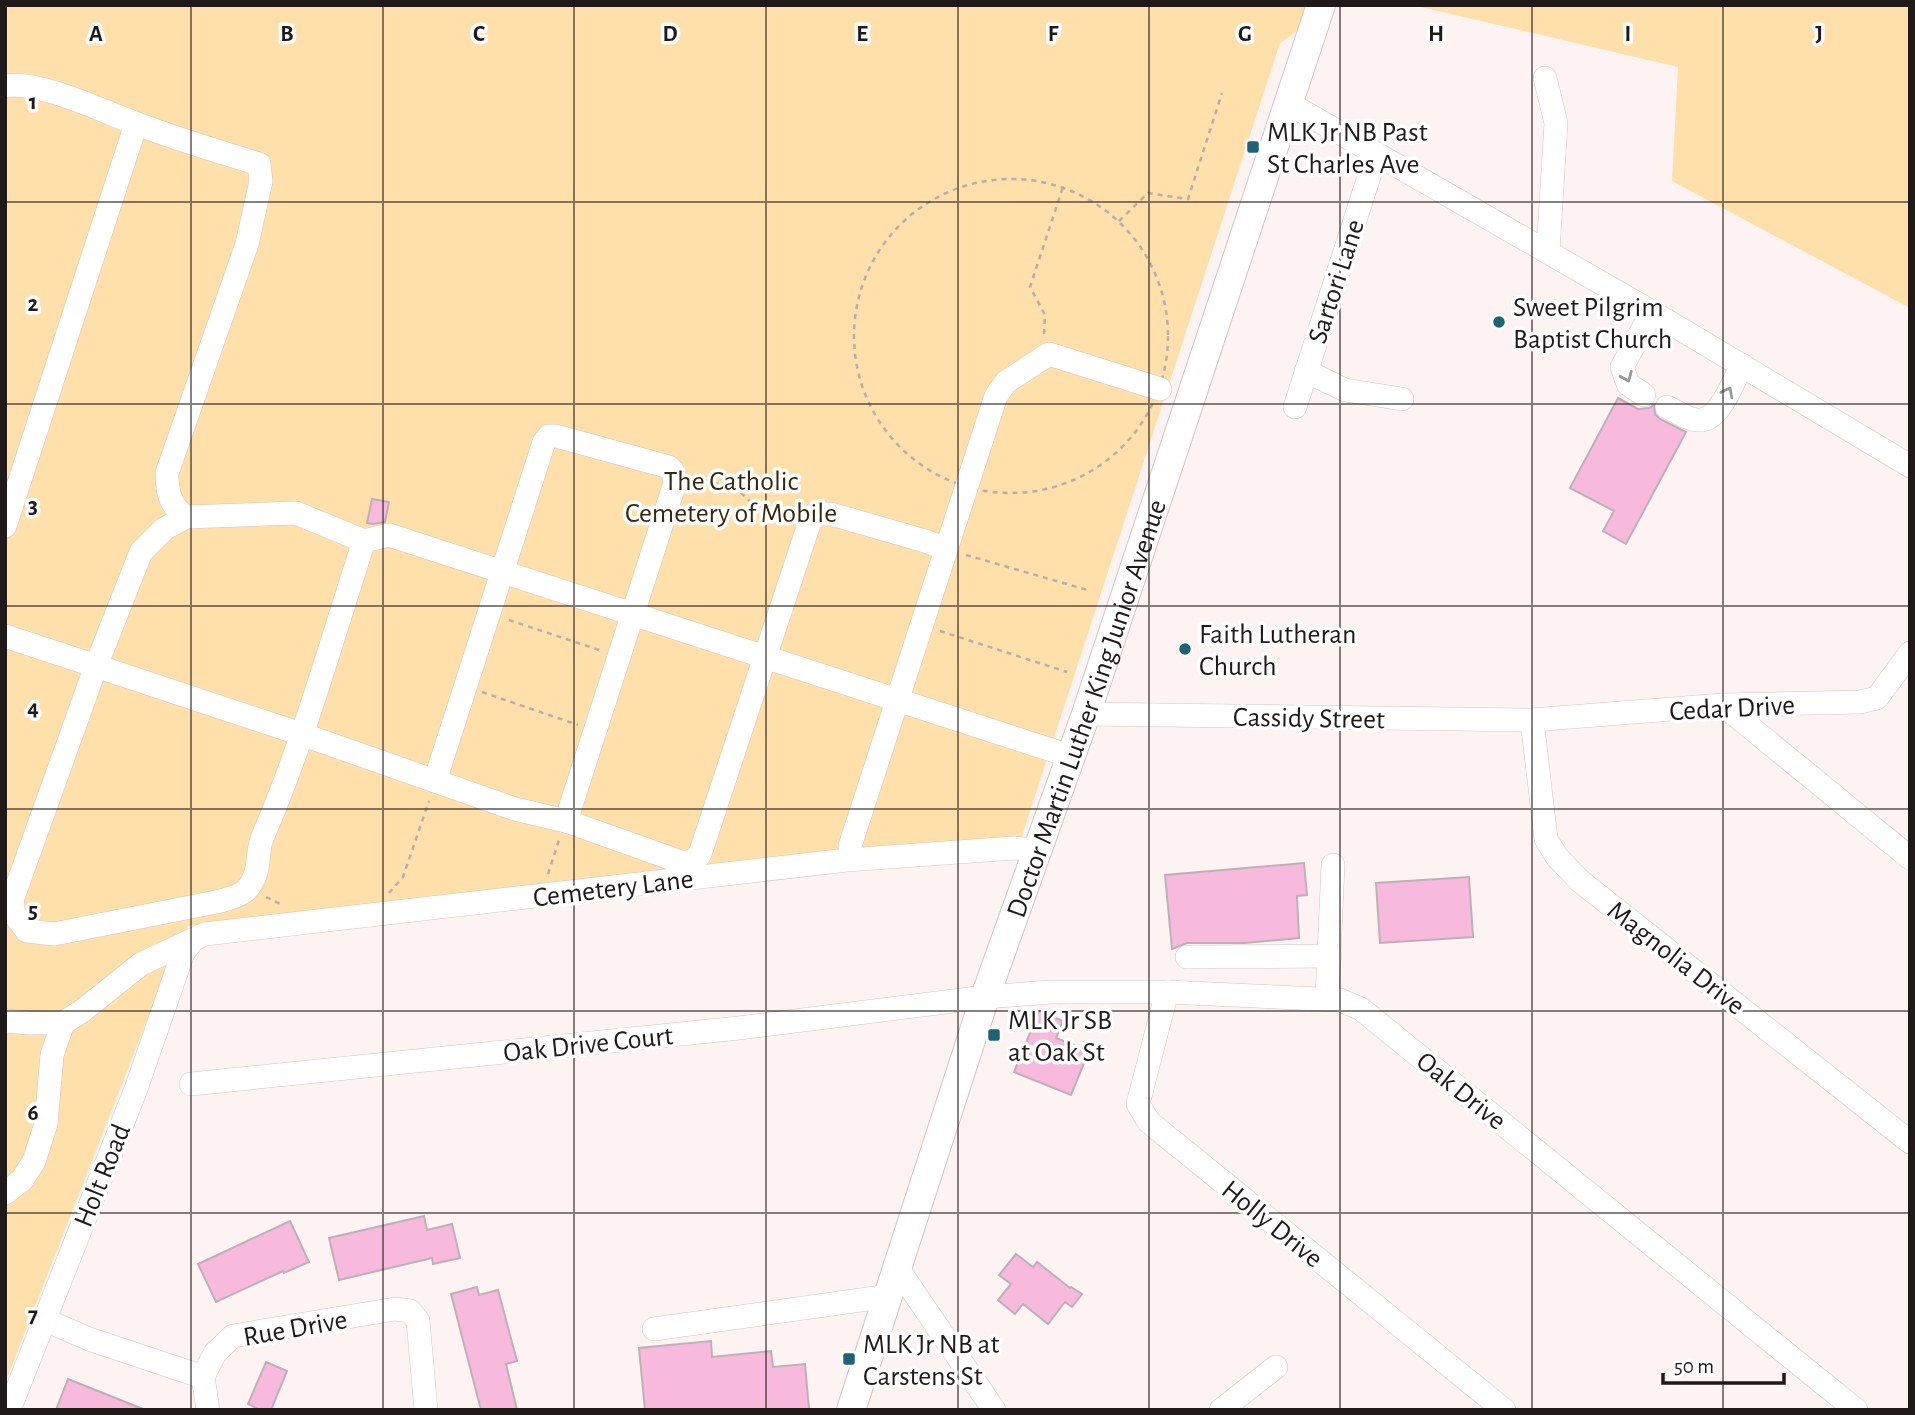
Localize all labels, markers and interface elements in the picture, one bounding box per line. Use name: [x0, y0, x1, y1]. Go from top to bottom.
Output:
text: A: [89, 23, 103, 46]
text: B: [280, 23, 294, 46]
text: C: [473, 23, 485, 46]
text: D: [662, 23, 678, 46]
text: E: [856, 23, 868, 46]
text: F: [1048, 23, 1059, 46]
text: G: [1238, 23, 1252, 46]
text: H: [1428, 23, 1444, 46]
text: I: [1625, 23, 1631, 46]
text: J: [1815, 23, 1823, 46]
text: 1: [29, 91, 37, 114]
place label: MLK Jr NB Past St Charles Ave: [1267, 119, 1428, 179]
marker: MLK Jr NB Past St Charles Ave: [1245, 139, 1261, 155]
street label: Sartori Lane: [1304, 216, 1370, 347]
text: 2: [28, 293, 39, 316]
place label: Sweet Pilgrim Baptist Church: [1513, 294, 1672, 354]
marker: Sweet Pilgrim Baptist Church: [1491, 314, 1507, 330]
one-way arrow: [1619, 370, 1632, 383]
one-way arrow: [1719, 387, 1733, 399]
park label: The Catholic Cemetery of Mobile: [625, 468, 837, 528]
text: 3: [28, 495, 38, 518]
street label: Doctor Martin Luther King Junior Avenue: [1003, 496, 1172, 922]
place label: Faith Lutheran Church: [1199, 621, 1356, 681]
marker: Faith Lutheran Church: [1177, 641, 1193, 657]
street label: Cedar Drive: [1668, 692, 1796, 726]
text: 4: [27, 697, 39, 720]
street label: Cassidy Street: [1233, 704, 1385, 734]
street label: Cemetery Lane: [531, 865, 695, 913]
street label: Magnolia Drive: [1602, 896, 1750, 1021]
text: 5: [28, 900, 38, 923]
place label: MLK Jr SB at Oak St: [1008, 1007, 1112, 1067]
street label: Oak Drive Court: [502, 1022, 675, 1068]
marker: MLK Jr SB at Oak St: [986, 1027, 1002, 1043]
street label: Oak Drive: [1411, 1047, 1511, 1136]
text: 6: [27, 1102, 39, 1125]
street label: Holt Road: [70, 1120, 136, 1231]
street label: Holly Drive: [1216, 1176, 1328, 1273]
text: 7: [28, 1304, 38, 1327]
street label: Rue Drive: [241, 1306, 349, 1352]
place label: MLK Jr NB at Carstens St: [863, 1331, 999, 1391]
scale bar: [1663, 1342, 1784, 1386]
marker: MLK Jr NB at Carstens St: [841, 1351, 857, 1367]
text: 50 m: [1674, 1356, 1714, 1377]

